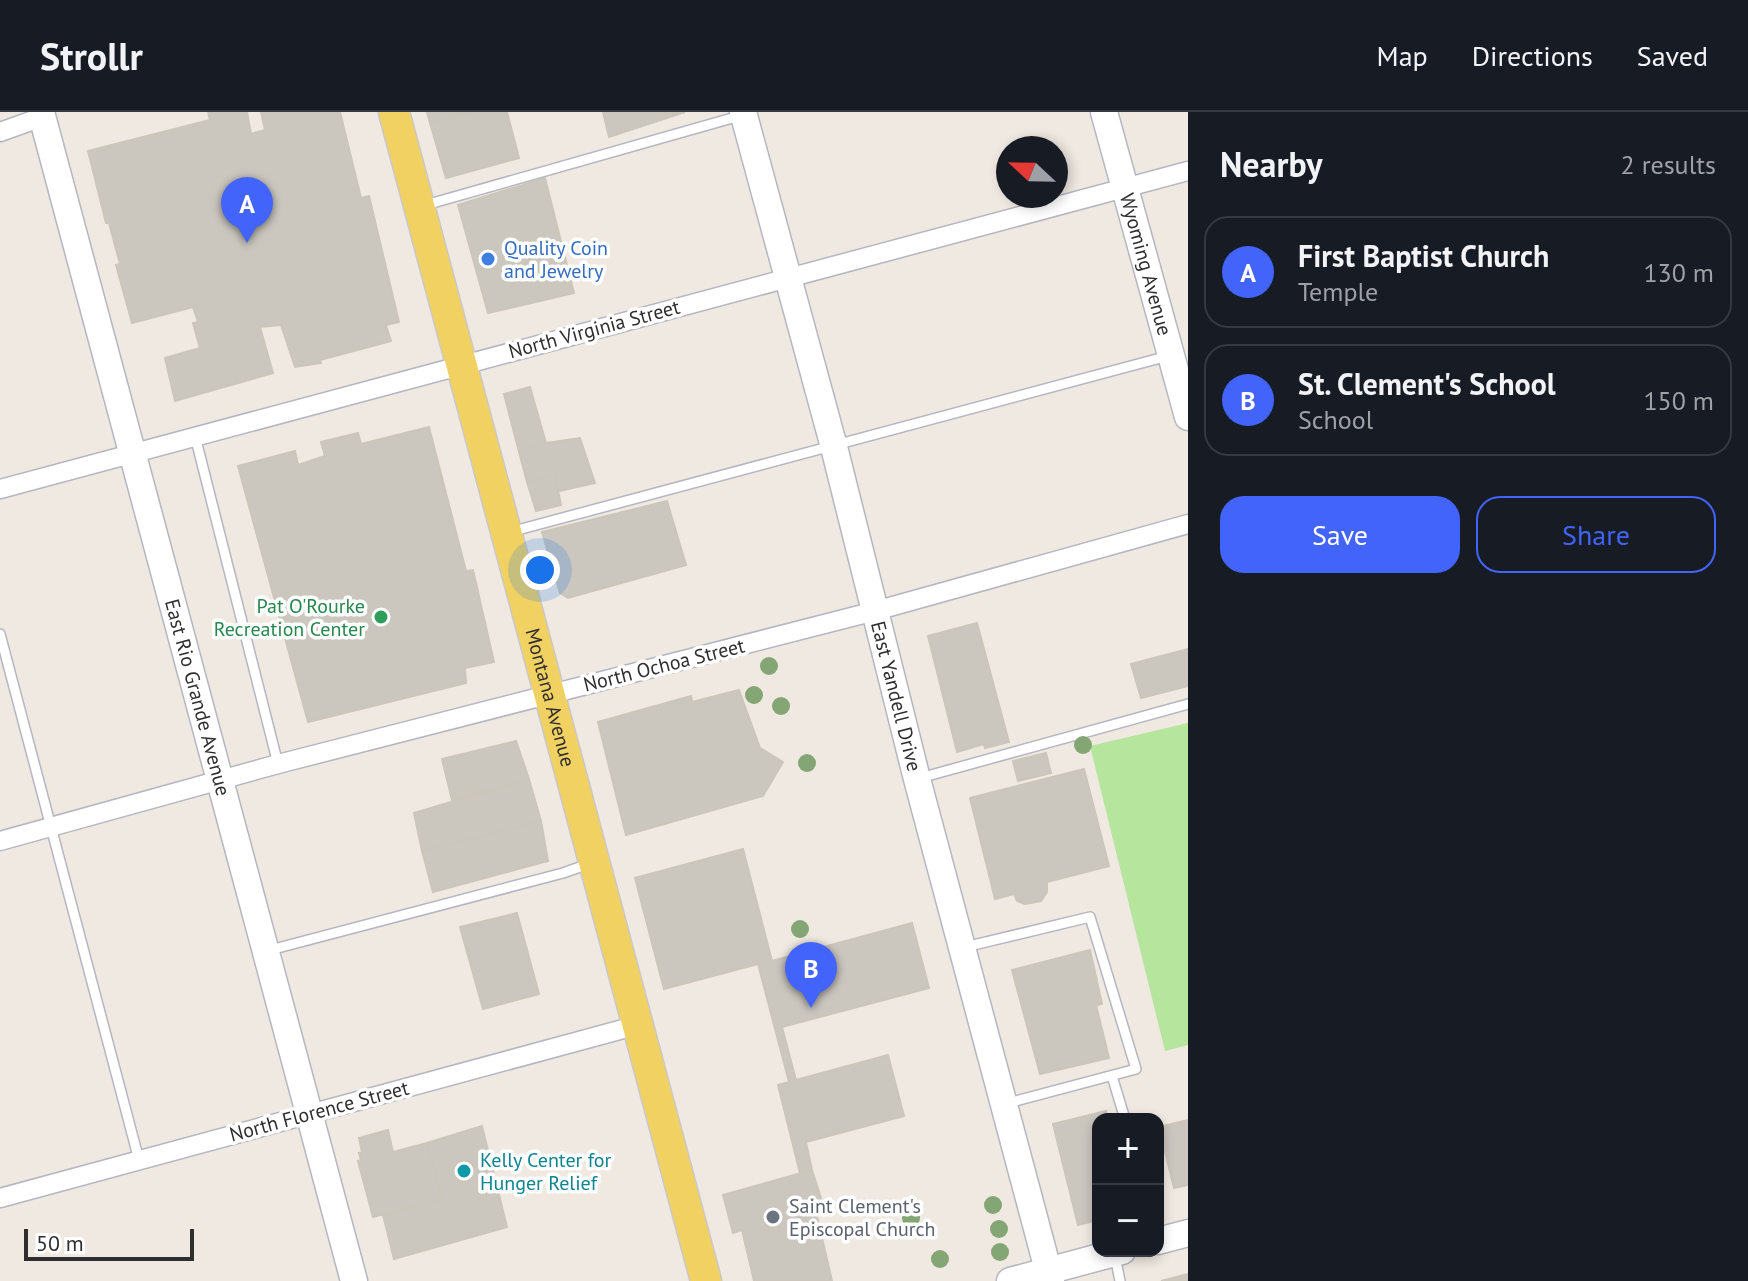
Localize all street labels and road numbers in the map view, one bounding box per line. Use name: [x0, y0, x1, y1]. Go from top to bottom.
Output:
street label: Wyoming Avenue: [1114, 190, 1178, 338]
street label: North Virginia Street: [505, 294, 683, 364]
street label: East Rio Grande Avenue: [159, 596, 236, 799]
street label: East Yandell Drive: [865, 618, 928, 774]
street label: Montana Avenue: [519, 625, 581, 770]
street label: North Ochoa Street: [581, 632, 748, 698]
street label: North Florence Street: [226, 1075, 412, 1147]

